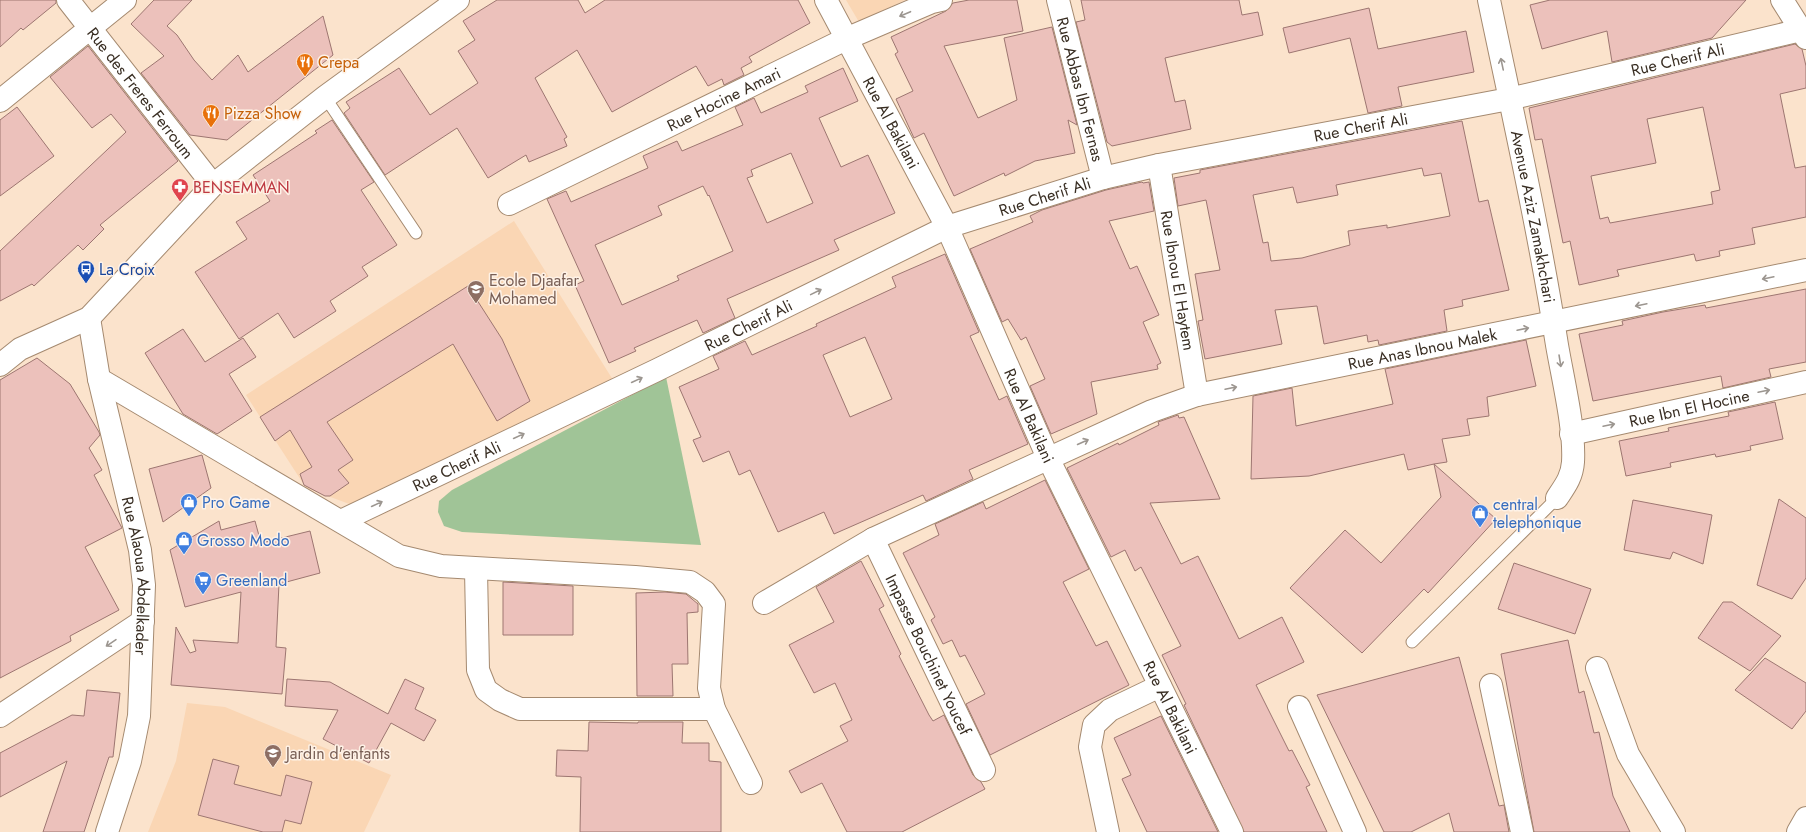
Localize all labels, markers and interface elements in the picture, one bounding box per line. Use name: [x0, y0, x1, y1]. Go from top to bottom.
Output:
one-way arrow: [899, 11, 911, 18]
street label: Rue Abbas Ibn Fernas: [1051, 14, 1110, 164]
street label: Rue des Freres Ferroum: [82, 22, 200, 163]
street label: Rue Cherif Ali: [1628, 37, 1727, 81]
place label: Crepa: [318, 51, 359, 74]
restaurant icon: Crepa: [295, 52, 315, 77]
one-way arrow: [1498, 58, 1506, 71]
street label: Rue Hocine Amari: [663, 61, 785, 137]
street label: Rue Al Bakilani: [857, 73, 925, 173]
place label: Pizza Show: [224, 102, 301, 125]
restaurant icon: Pizza Show: [201, 103, 221, 128]
street label: Rue Cherif Ali: [1312, 107, 1410, 147]
street label: Avenue Aziz Zamakhchari: [1505, 128, 1561, 305]
street label: Rue Cherif Ali: [996, 171, 1094, 222]
place label: BENSEMMAN: [193, 176, 290, 199]
pharmacy icon: BENSEMMAN: [170, 177, 190, 202]
street label: Rue Ibnou El Haytem: [1155, 209, 1201, 352]
place label: La Croix: [99, 258, 155, 281]
bus stop icon: La Croix: [76, 259, 96, 284]
place label: Ecole Djaafar Mohamed: [489, 269, 579, 310]
one-way arrow: [1762, 275, 1775, 283]
school or university icon: Ecole Djaafar Mohamed: [466, 279, 486, 304]
one-way arrow: [810, 287, 822, 295]
street label: Rue Cherif Ali: [700, 294, 796, 356]
one-way arrow: [1635, 302, 1648, 310]
street label: Rue Anas Ibnou Malek: [1346, 322, 1500, 375]
one-way arrow: [1516, 324, 1529, 332]
one-way arrow: [1556, 354, 1564, 367]
street label: Rue Al Bakilani: [999, 365, 1060, 467]
one-way arrow: [630, 376, 642, 383]
street label: Rue Ibn El Hocine: [1627, 383, 1752, 432]
one-way arrow: [1224, 384, 1237, 392]
one-way arrow: [1757, 387, 1770, 395]
one-way arrow: [1603, 421, 1616, 429]
one-way arrow: [513, 432, 525, 439]
street label: Rue Cherif Ali: [408, 435, 505, 497]
one-way arrow: [1077, 437, 1089, 445]
place label: Pro Game: [202, 491, 270, 514]
shop icon: Pro Game: [179, 492, 199, 517]
place label: central telephonique: [1493, 493, 1582, 534]
street label: Rue Alaoua Abdelkader: [116, 494, 156, 656]
one-way arrow: [370, 500, 382, 507]
shop icon: central telephonique: [1470, 503, 1490, 528]
place label: Grosso Modo: [197, 529, 290, 552]
shop icon: Grosso Modo: [174, 530, 194, 555]
place label: Greenland: [216, 569, 287, 592]
supermarket icon: Greenland: [193, 570, 213, 595]
street label: Impasse Bouchinet Youcef: [880, 570, 977, 739]
one-way arrow: [105, 638, 116, 647]
street label: Rue Al Bakilani: [1138, 657, 1203, 758]
place label: Jardin d'enfants: [284, 742, 390, 765]
school or university icon: Jardin d'enfants: [263, 743, 283, 768]

